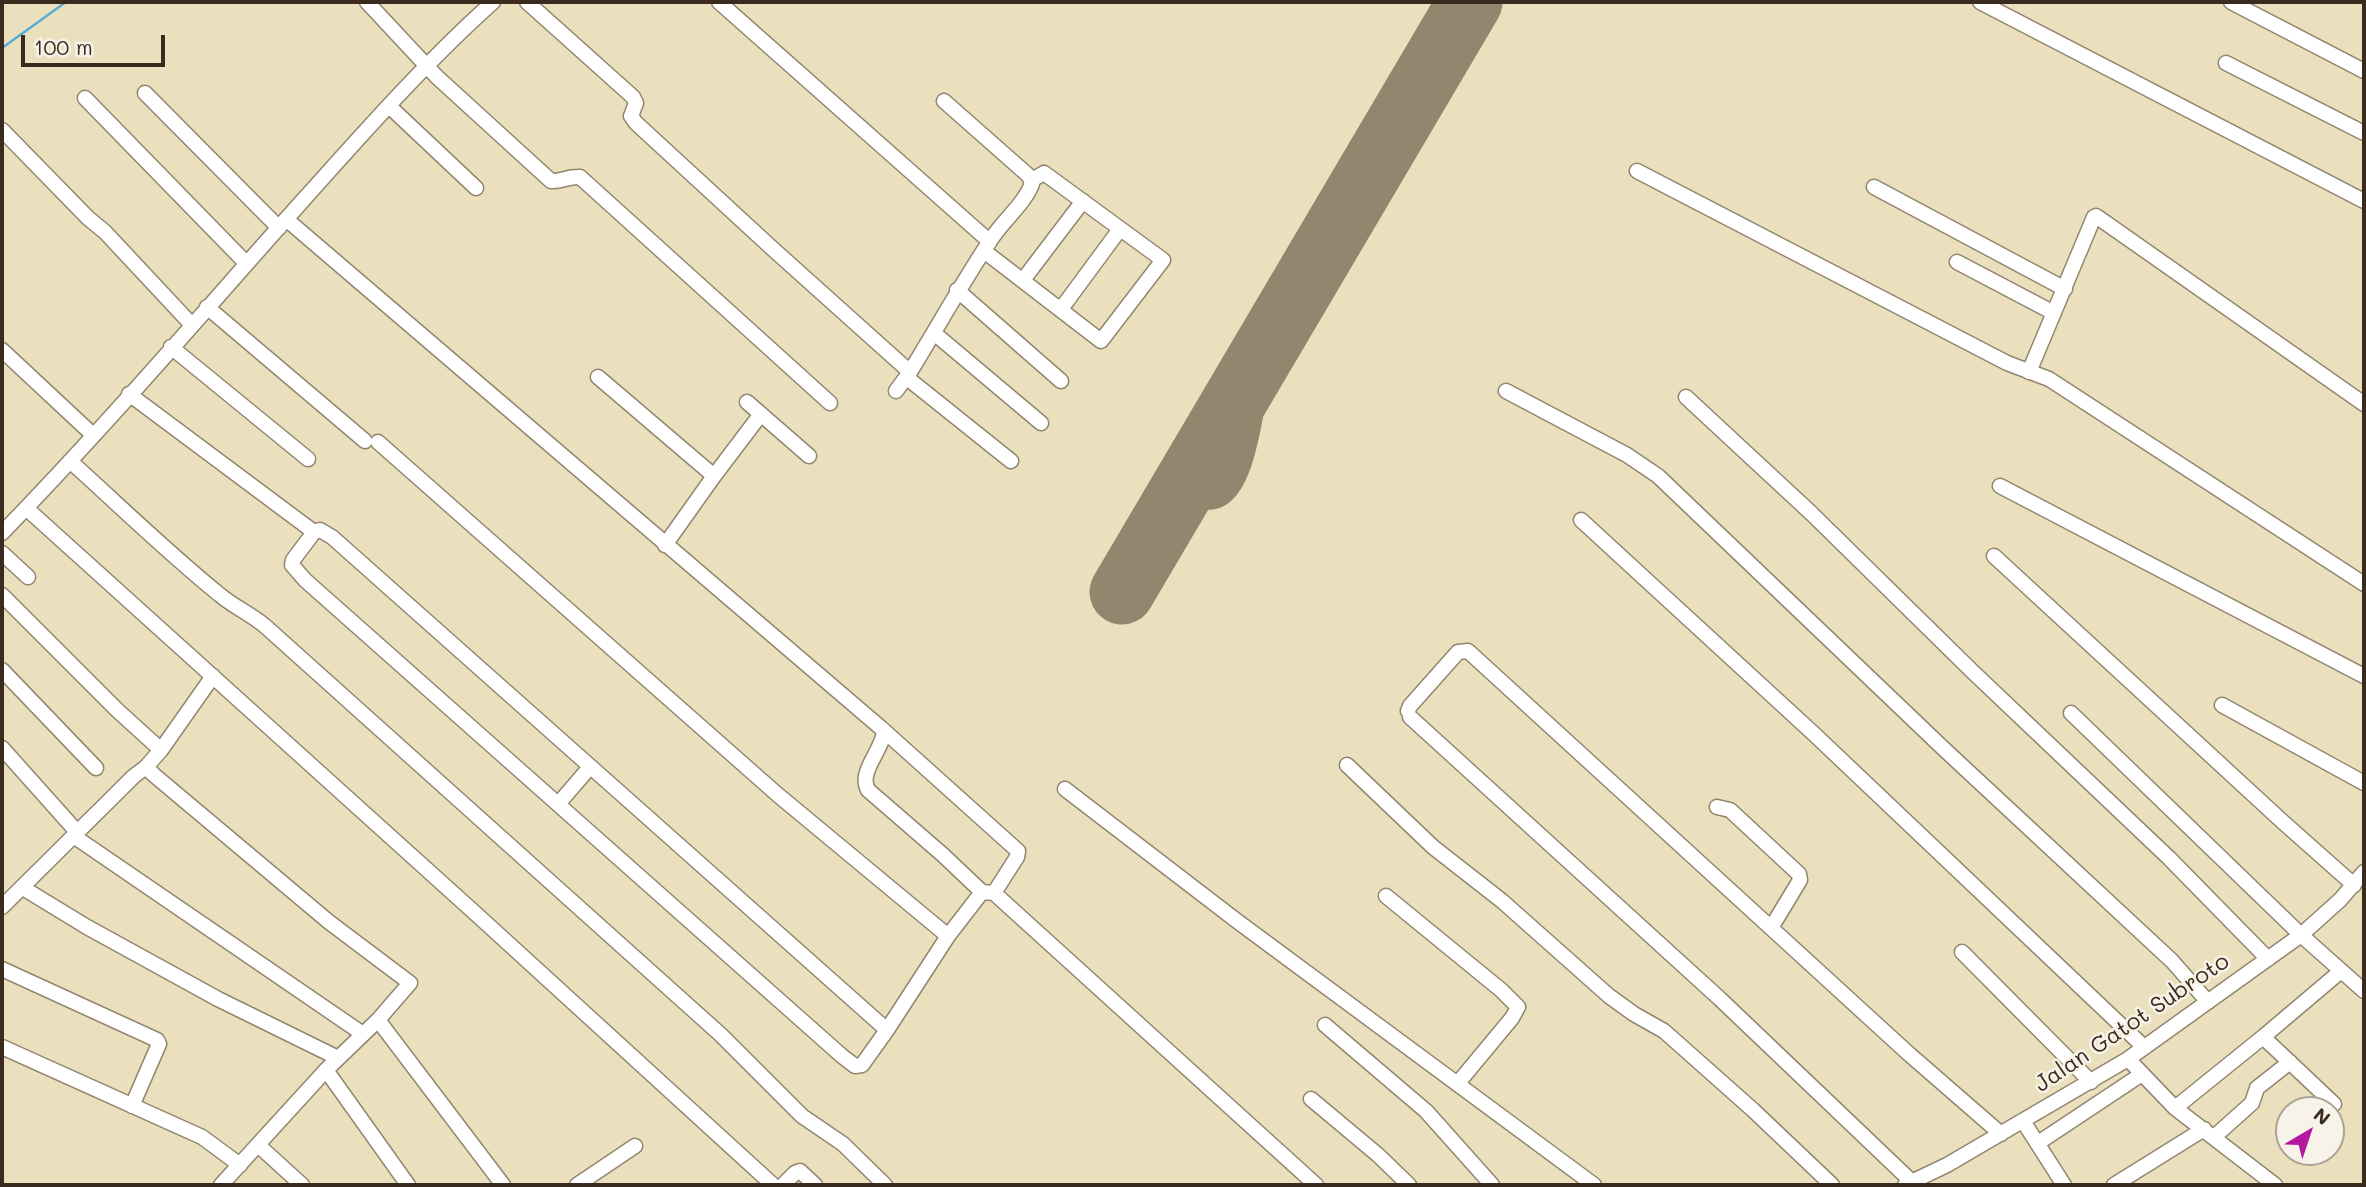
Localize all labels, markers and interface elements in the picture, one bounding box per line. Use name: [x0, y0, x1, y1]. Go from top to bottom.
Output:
scale bar: [24, 21, 168, 65]
text: 100 m: [34, 33, 93, 60]
street label: Jalan Gatot Subroto: [2029, 948, 2235, 1098]
north arrow: [2275, 1096, 2345, 1166]
text: N: [2309, 1102, 2336, 1130]

